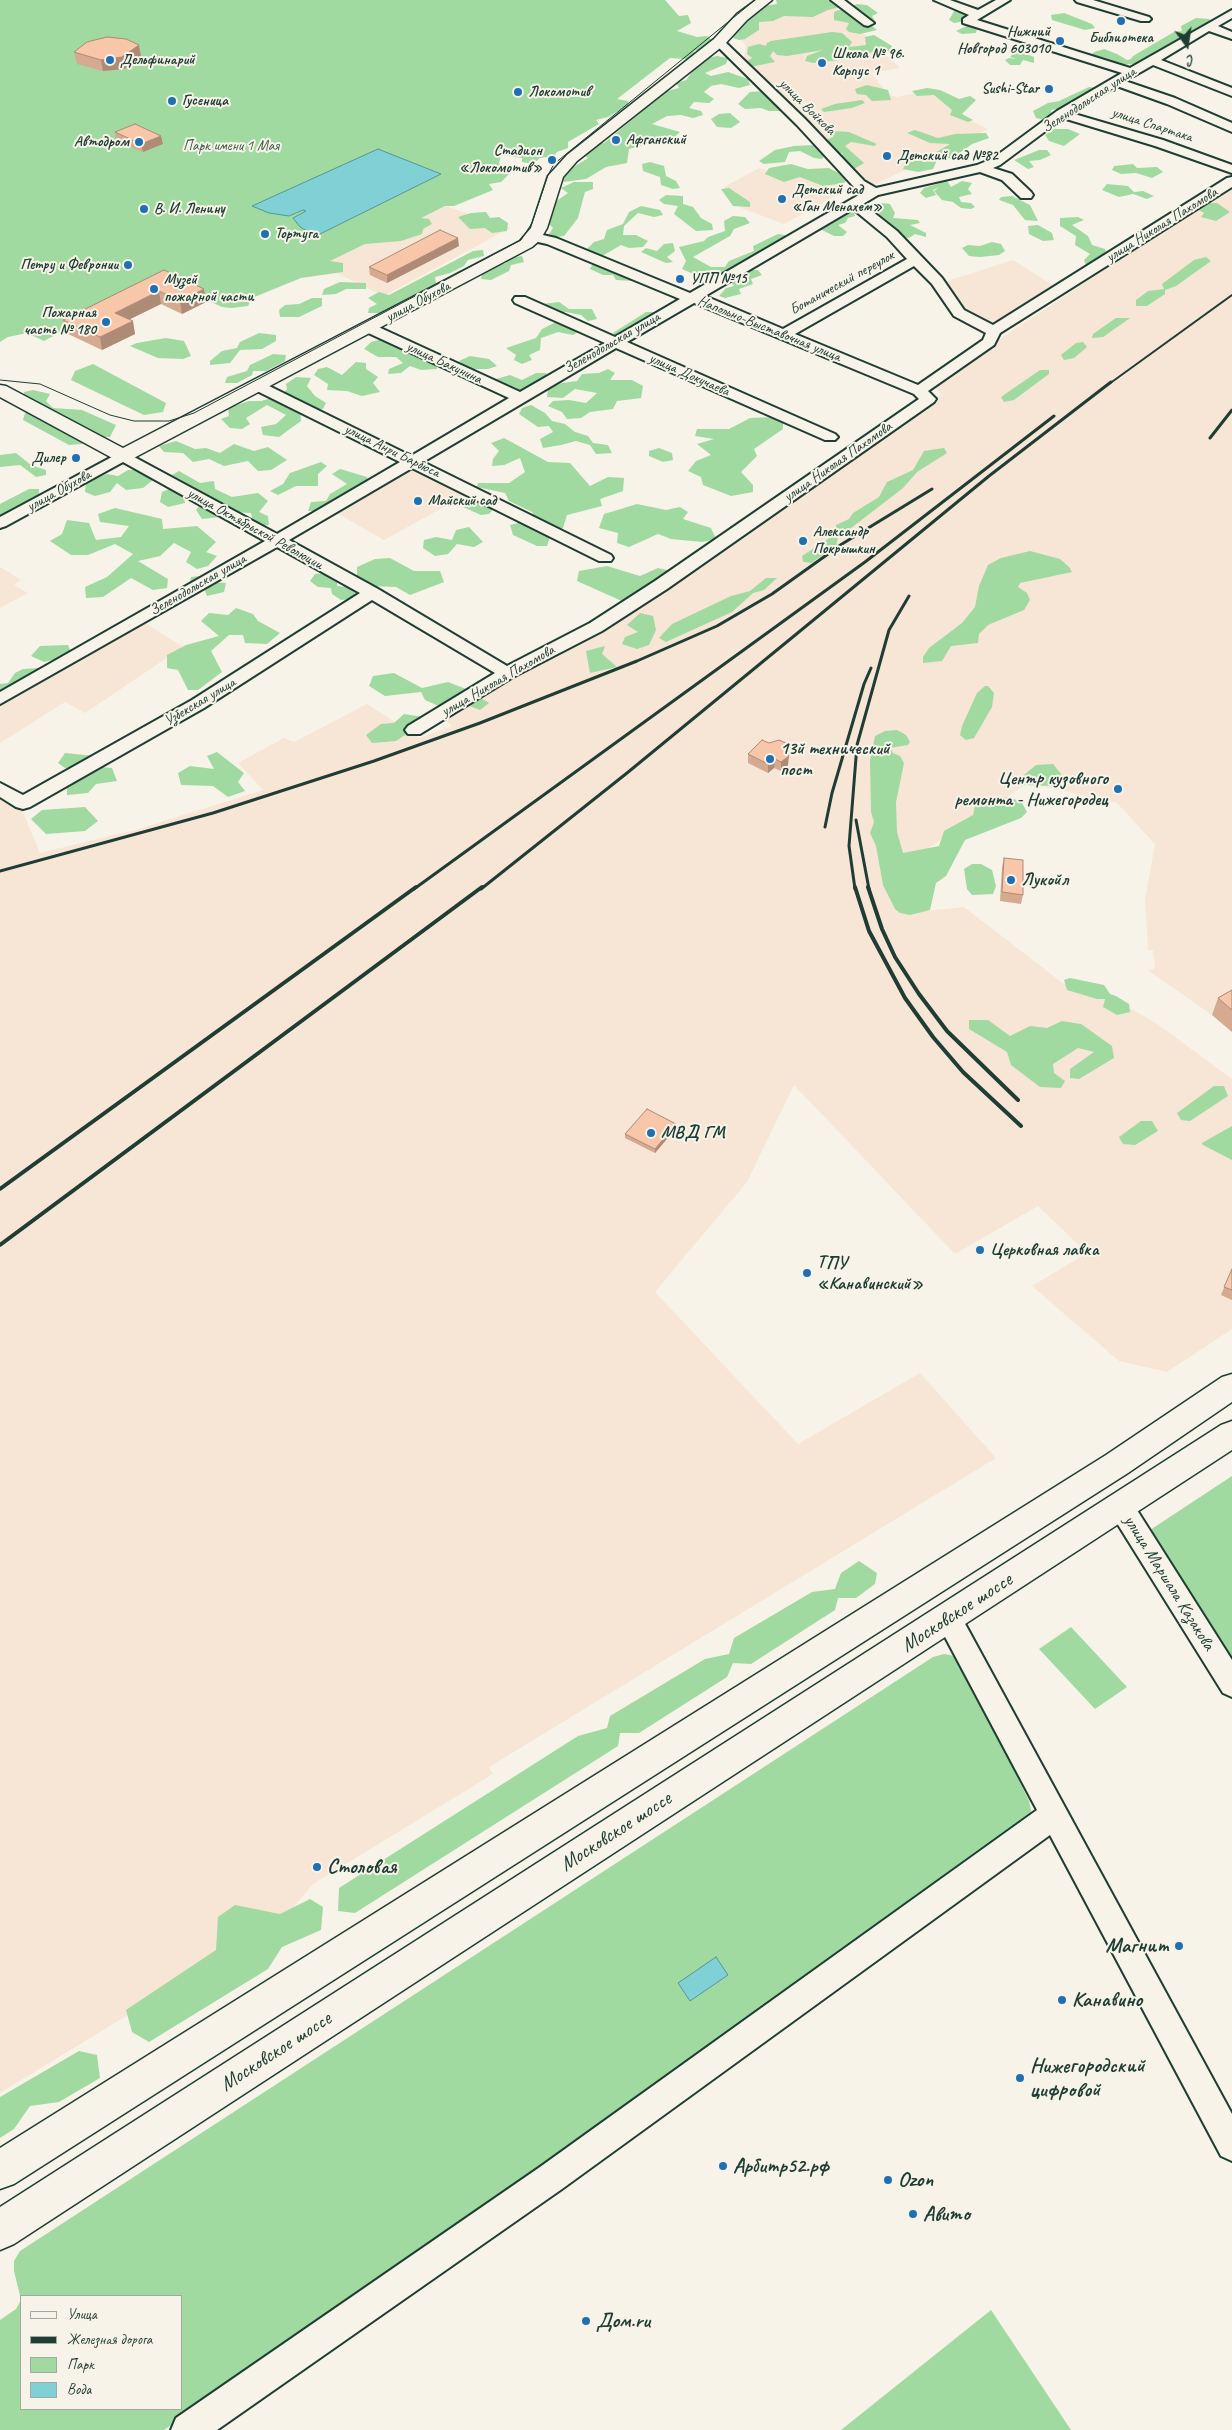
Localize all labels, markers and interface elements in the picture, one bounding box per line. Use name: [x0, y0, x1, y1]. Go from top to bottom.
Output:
marker: Библиотека: [1115, 15, 1127, 27]
north arrow: [1162, 20, 1212, 70]
place label: Нижний Новгород 603010: [957, 23, 1050, 58]
place label: Библиотека: [1089, 29, 1153, 47]
marker: Нижний Новгород 603010: [1054, 35, 1066, 47]
place label: Школа № 96. Корпус 1: [832, 45, 904, 80]
place label: Дельфинарий: [120, 51, 195, 69]
text: С: [1185, 51, 1196, 69]
marker: Дельфинарий: [104, 54, 116, 66]
marker: Школа № 96. Корпус 1: [816, 57, 828, 69]
street label: Зеленодольская улица: [1039, 63, 1139, 137]
street label: улица Войкова: [775, 75, 839, 139]
place label: Sushi-Star: [982, 80, 1039, 98]
place label: Локомотив: [528, 83, 590, 101]
marker: Sushi-Star: [1043, 83, 1055, 95]
marker: Локомотив: [512, 86, 524, 98]
place label: Гусеница: [182, 92, 228, 110]
marker: Гусеница: [166, 95, 178, 107]
street label: улица Спартака: [1109, 103, 1195, 147]
place label: Афганский: [626, 131, 686, 149]
place label: Автодром: [74, 133, 129, 151]
marker: Афганский: [610, 134, 622, 146]
marker: Автодром: [133, 136, 145, 148]
park label: Парк имени 1 Мая: [183, 137, 279, 155]
place label: Стадион «Локомотив»: [459, 142, 542, 177]
place label: Детский сад №82: [897, 147, 998, 165]
marker: Детский сад №82: [881, 150, 893, 162]
marker: Стадион «Локомотив»: [546, 154, 558, 166]
place label: Детский сад «Ган Менахем»: [792, 181, 882, 216]
street label: улица Николая Пахомова: [1103, 183, 1221, 267]
marker: Детский сад «Ган Менахем»: [776, 193, 788, 205]
place label: В. И. Ленину: [154, 200, 225, 218]
marker: В. И. Ленину: [138, 203, 150, 215]
place label: Тортуга: [275, 225, 318, 243]
marker: Тортуга: [259, 228, 271, 240]
street label: Ботанический переулок: [787, 247, 897, 319]
place label: Петру и Февронии: [20, 256, 118, 274]
marker: Петру и Февронии: [122, 259, 134, 271]
place label: УПП №15: [690, 270, 746, 288]
place label: Музей пожарной части: [164, 271, 254, 306]
marker: УПП №15: [674, 273, 686, 285]
street label: улица Обухова: [383, 278, 453, 326]
marker: Музей пожарной части: [148, 283, 160, 295]
street label: Напольно-Выставочная улица: [695, 292, 843, 366]
place label: Пожарная часть № 180: [24, 304, 96, 339]
street label: Зеленодольская улица: [561, 308, 663, 378]
marker: Пожарная часть № 180: [100, 316, 112, 328]
street label: улица Бакунина: [403, 338, 485, 388]
street label: улица Докучаева: [646, 349, 732, 401]
street label: улица Николая Пахомова: [780, 418, 896, 506]
street label: улица Анри Барбюса: [341, 420, 443, 482]
place label: Дилер: [32, 449, 66, 467]
marker: Дилер: [70, 452, 82, 464]
street label: улица Обухова: [24, 466, 94, 516]
street label: улица Октябрьской Революции: [184, 484, 326, 574]
place label: Майский сад: [428, 492, 497, 510]
marker: Майский сад: [412, 495, 424, 507]
place label: Александр Покрышкин: [813, 523, 875, 558]
marker: Александр Покрышкин: [797, 535, 809, 547]
street label: Зеленодольская улица: [147, 550, 249, 620]
street label: улица Николая Пахомова: [438, 641, 558, 721]
street label: Узбекская улица: [161, 674, 239, 730]
place label: 13й технический пост: [780, 738, 890, 781]
marker: 13й технический пост: [764, 753, 776, 765]
place label: Центр кузовного ремонта - Нижегородец: [955, 768, 1108, 811]
marker: Центр кузовного ремонта - Нижегородец: [1112, 783, 1124, 795]
place label: Лукойл: [1021, 869, 1068, 891]
marker: Лукойл: [1005, 874, 1017, 886]
place label: МВД ГМ: [661, 1122, 725, 1144]
marker: МВД ГМ: [645, 1127, 657, 1139]
place label: Церковная лавка: [990, 1239, 1099, 1261]
marker: Церковная лавка: [974, 1244, 986, 1256]
place label: ТПУ «Канавинский»: [817, 1252, 923, 1294]
marker: ТПУ «Канавинский»: [801, 1267, 813, 1279]
street label: улица Маршала Казакова: [1119, 1511, 1219, 1655]
street label: Московское шоссе: [897, 1568, 1017, 1658]
street label: Московское шоссе: [556, 1787, 676, 1877]
place label: Столовая: [327, 1854, 397, 1880]
marker: Столовая: [311, 1861, 323, 1873]
place label: Магнит: [1106, 1933, 1169, 1959]
marker: Магнит: [1173, 1940, 1185, 1952]
place label: Канавино: [1072, 1987, 1142, 2013]
marker: Канавино: [1056, 1994, 1068, 2006]
street label: Московское шоссе: [216, 2007, 336, 2097]
place label: Нижегородский цифровой: [1030, 2053, 1145, 2103]
marker: Нижегородский цифровой: [1014, 2072, 1026, 2084]
place label: Арбитр52.рф: [733, 2153, 829, 2179]
marker: Арбитр52.рф: [717, 2160, 729, 2172]
place label: Ozon: [898, 2167, 933, 2193]
marker: Ozon: [882, 2174, 894, 2186]
place label: Авито: [923, 2201, 970, 2227]
marker: Авито: [907, 2208, 919, 2220]
legend: [20, 2295, 182, 2410]
text: Улица: [67, 2305, 97, 2324]
place label: Дом.ru: [596, 2308, 650, 2334]
marker: Дом.ru: [580, 2315, 592, 2327]
text: Железная дорога: [67, 2330, 152, 2349]
text: Парк: [67, 2355, 94, 2374]
text: Вода: [67, 2380, 91, 2399]

